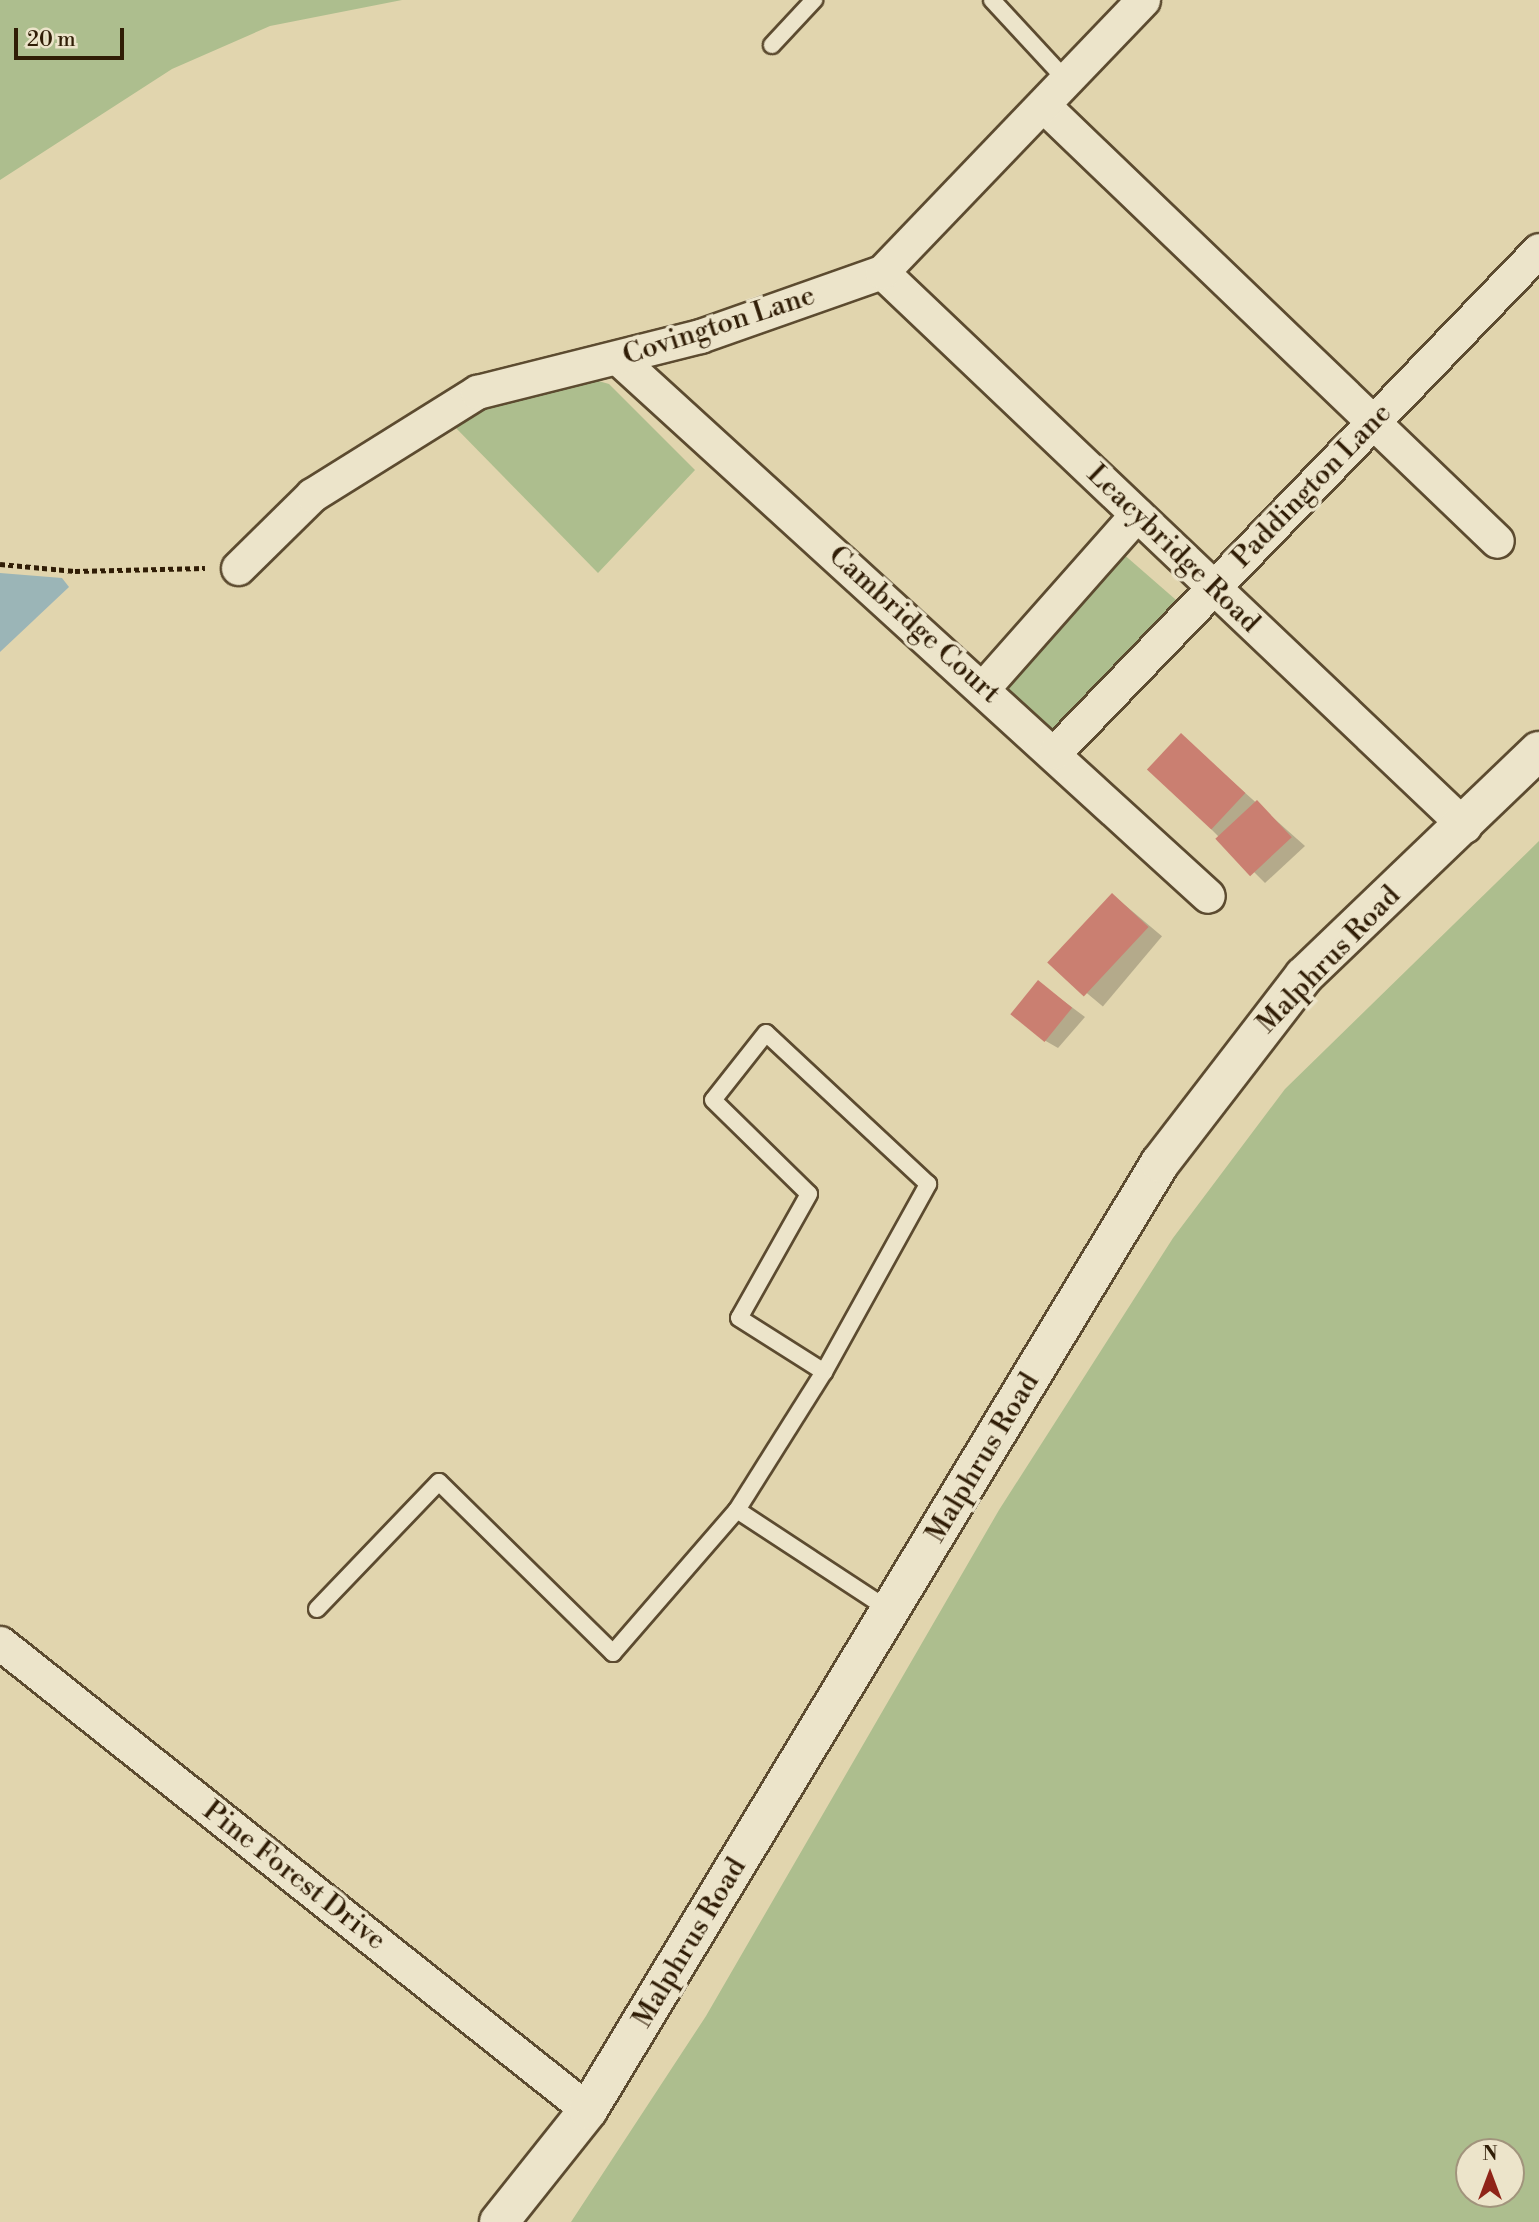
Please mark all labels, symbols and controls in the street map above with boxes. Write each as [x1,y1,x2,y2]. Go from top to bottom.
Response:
scale bar [18,14,128,58]
text: 20 m [27,27,76,53]
street label: Covington Lane [619,279,819,373]
street label: Paddington Lane [1225,397,1399,575]
street label: Leacybridge Road [1080,458,1266,640]
street label: Cambridge Court [821,539,1007,711]
street label: Malphrus Road [1250,879,1408,1041]
street label: Malphrus Road [919,1367,1047,1549]
street label: Pine Forest Drive [196,1794,392,1958]
street label: Malphrus Road [626,1852,754,2034]
north arrow [1455,2138,1525,2208]
text: N [1482,2142,1498,2166]

